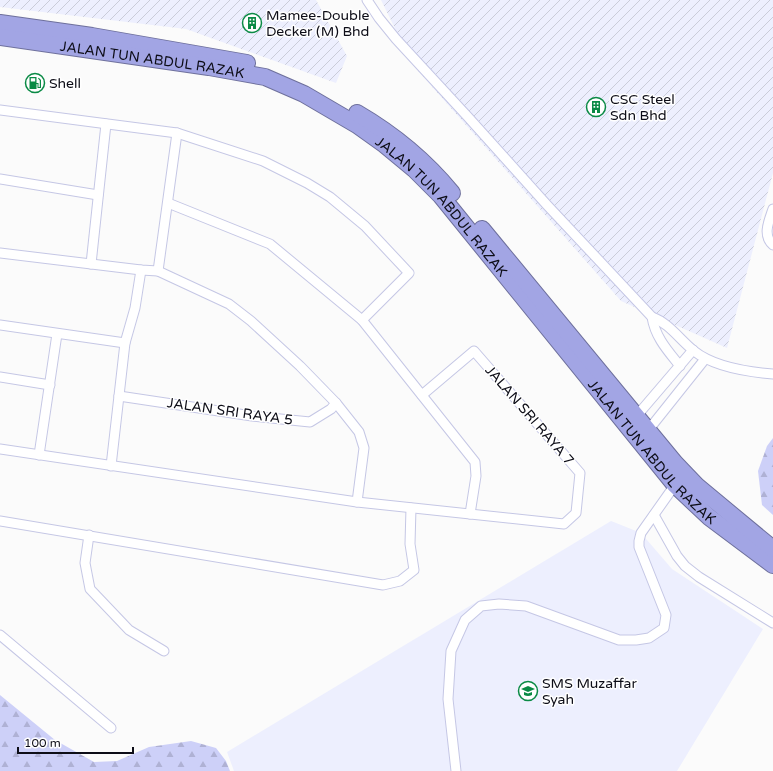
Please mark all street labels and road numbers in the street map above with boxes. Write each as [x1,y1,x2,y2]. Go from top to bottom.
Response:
street label: JALAN TUN ABDUL RAZAK [59,38,246,82]
street label: JALAN TUN ABDUL RAZAK [372,133,511,280]
street label: JALAN SRI RAYA 7 [482,362,578,469]
street label: JALAN TUN ABDUL RAZAK [584,376,719,528]
street label: JALAN SRI RAYA 5 [166,394,294,429]

